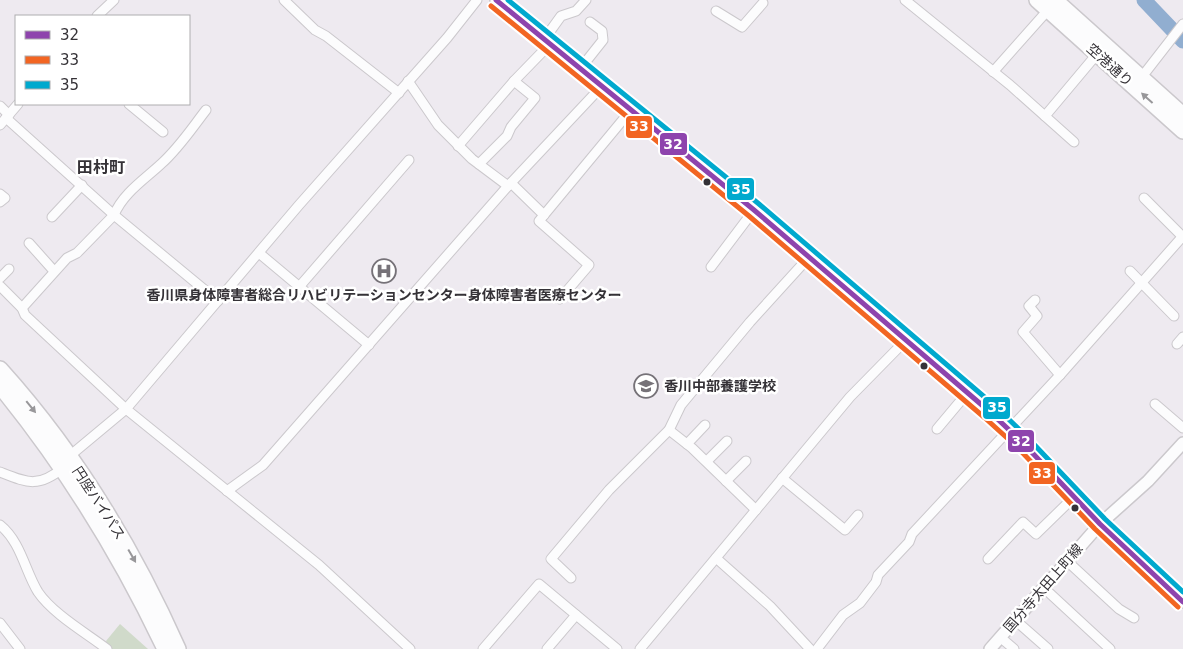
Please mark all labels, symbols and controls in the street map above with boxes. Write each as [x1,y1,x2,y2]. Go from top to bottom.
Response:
legend [15,15,190,105]
text: 32 [60,26,79,44]
street label: 空港通り [1084,40,1136,90]
text: 33 [60,51,79,69]
text: 35 [60,76,79,94]
one-way arrow [1140,93,1153,104]
line badge: 33 [625,115,653,139]
text: 33 [629,118,649,134]
line badge: 32 [659,132,688,156]
text: 32 [663,136,683,152]
district label: 田村町 [77,158,125,177]
unlabelled marker [702,177,712,187]
line badge: 35 [726,177,755,201]
text: 35 [731,181,751,197]
hospital icon: 香川県身体障害者総合リハビリテーションセンター身体障害者医療センター [371,258,397,284]
place label: 香川県身体障害者総合リハビリテーションセンター身体障害者医療センター [146,287,622,303]
unlabelled marker [919,361,929,371]
school or university icon: 香川中部養護学校 [633,373,659,399]
place label: 香川中部養護学校 [664,378,776,394]
line badge: 35 [982,396,1011,420]
text: 35 [987,399,1007,415]
one-way arrow [26,400,37,413]
line badge: 32 [1007,429,1035,453]
text: 32 [1011,433,1031,449]
line badge: 33 [1028,461,1056,485]
street label: 円座バイパス [69,464,129,542]
text: 33 [1032,465,1052,481]
unlabelled marker [1070,503,1080,513]
street label: 国分寺太田上町線 [1000,540,1086,636]
one-way arrow [128,548,136,563]

